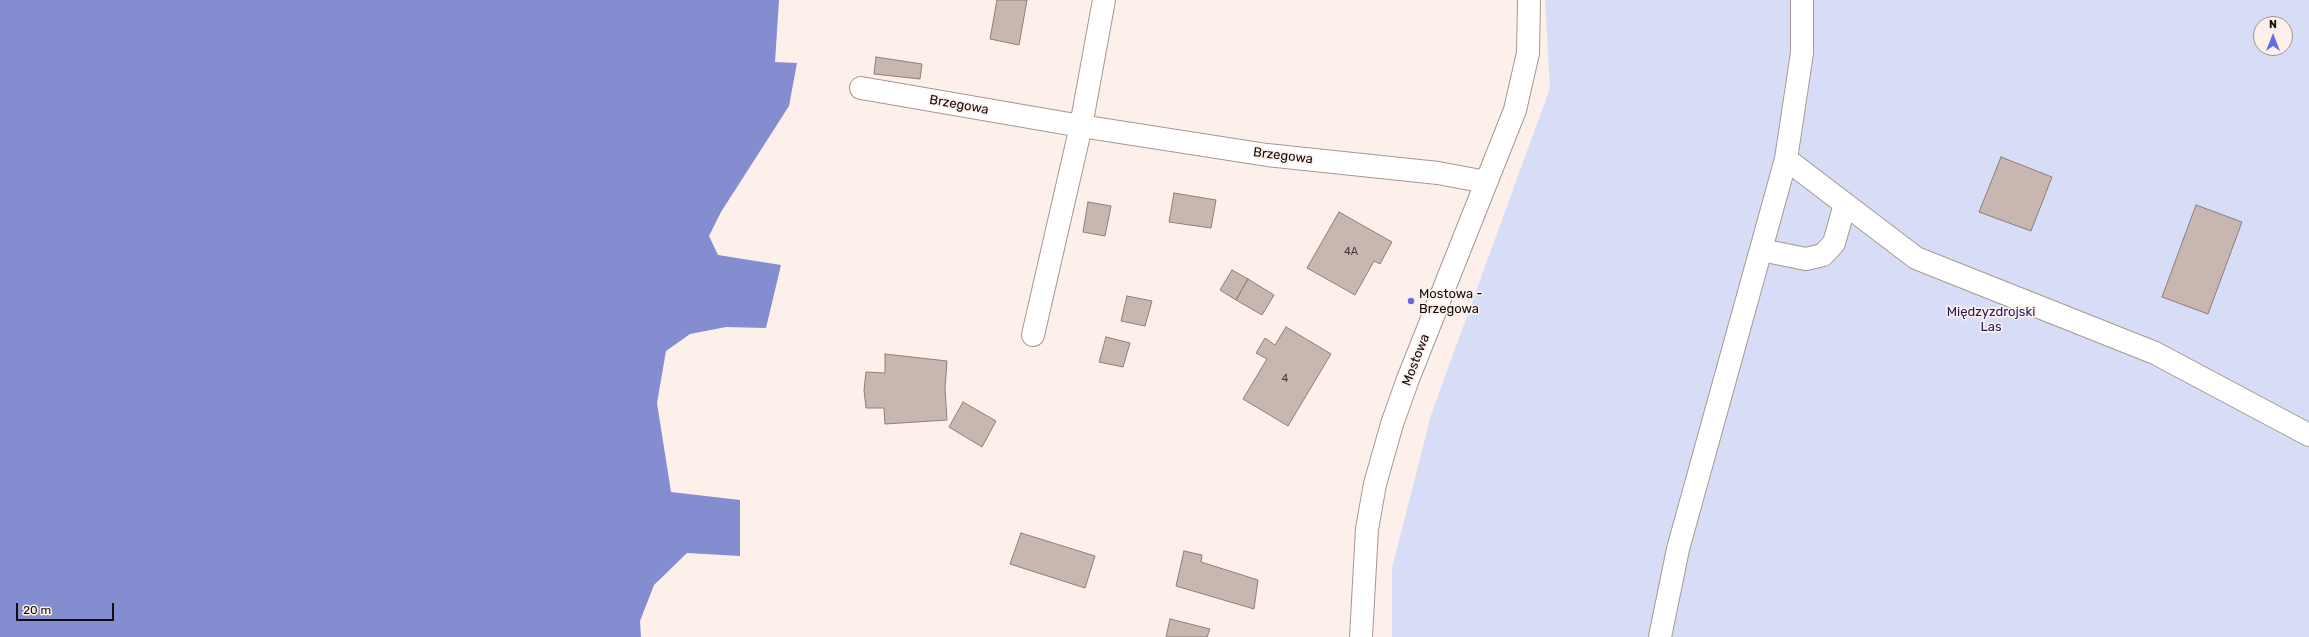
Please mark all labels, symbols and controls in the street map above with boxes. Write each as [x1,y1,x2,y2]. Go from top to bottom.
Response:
north arrow [2253,16,2293,56]
text: N [2269,18,2277,31]
street label: Brzegowa [928,92,990,118]
street label: Brzegowa [1252,145,1314,167]
house number: 4A [1344,245,1358,259]
place label: Mostowa - Brzegowa [1419,286,1483,317]
marker: Mostowa - Brzegowa [1406,296,1416,306]
park label: Międzyzdrojski Las [1947,304,2035,335]
street label: Mostowa [1399,332,1433,388]
house number: 4 [1282,372,1288,386]
scale bar [18,595,116,621]
text: 20 m [23,603,51,617]

